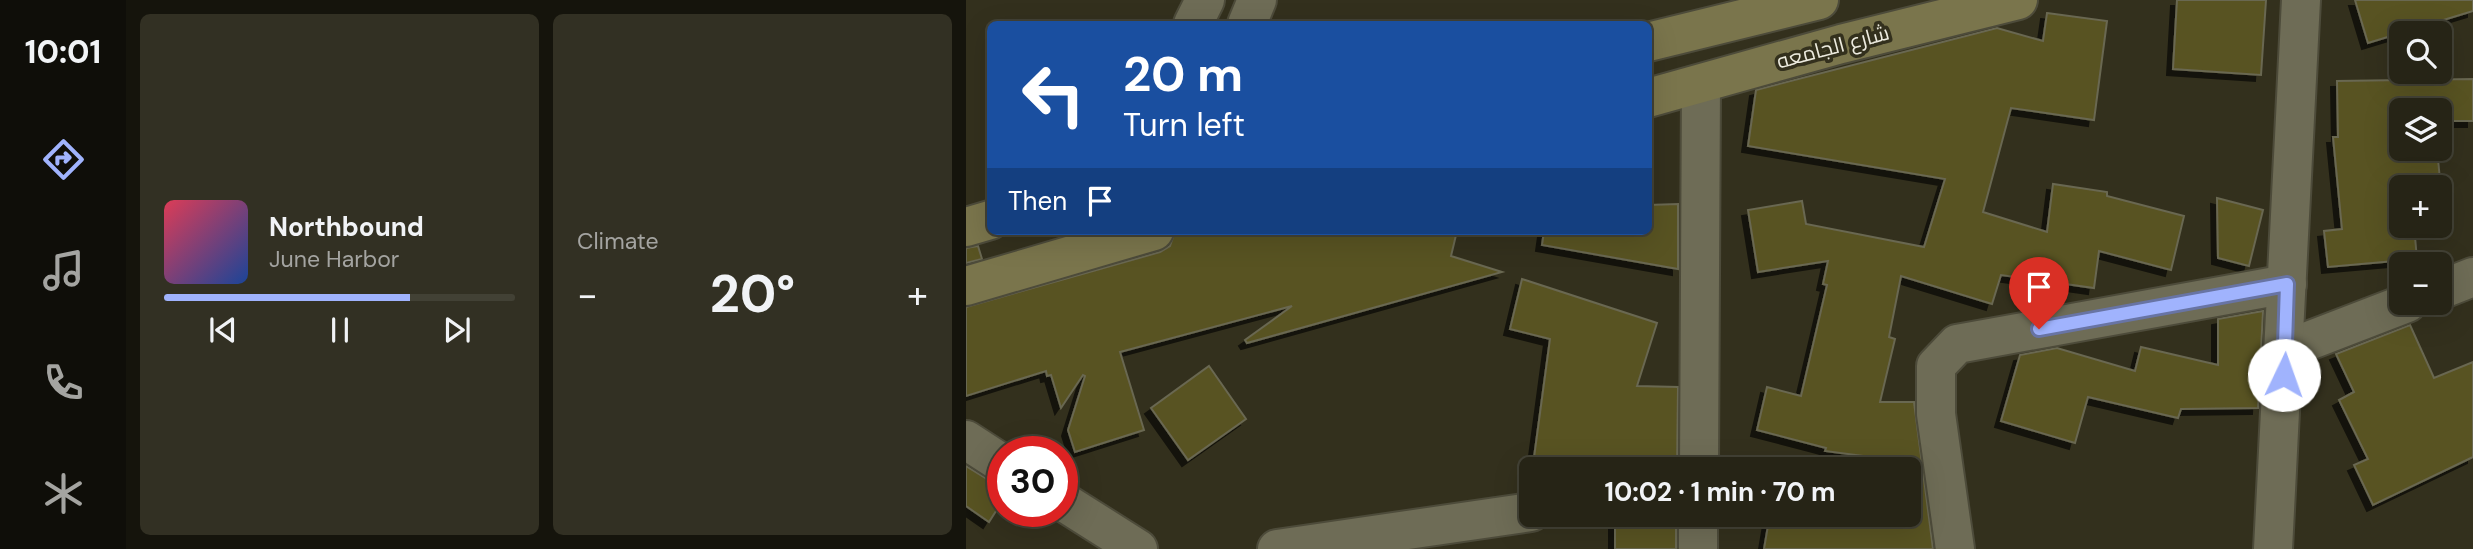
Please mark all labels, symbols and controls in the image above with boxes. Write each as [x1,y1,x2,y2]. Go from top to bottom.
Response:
street label: شارع الجامعه [1774,19,1892,75]
map controls [2389,21,2452,315]
button: search [2389,21,2452,84]
text: 10:01 [25,31,101,73]
text: 20 m [1123,42,1243,106]
icon: left [1008,49,1099,140]
button: layers [2389,98,2452,161]
text: Turn left [1123,104,1245,146]
icon: directions [39,135,88,184]
button: + [2389,175,2452,238]
icon: arrive [1081,182,1119,220]
text: Then [1008,184,1067,218]
text: Northbound [269,210,424,244]
text: Climate [577,226,659,256]
text: June Harbor [269,244,399,274]
icon: music [39,246,88,295]
button: − [2389,252,2452,315]
pin [2009,257,2069,329]
text: 20° [710,260,795,328]
icon: arrive [2020,268,2058,306]
text: − [577,270,598,320]
text: + [907,270,928,320]
icon: previous [204,311,242,349]
icon: pause [321,311,359,349]
icon: next [438,311,476,349]
position arrow [2247,338,2321,412]
icon: phone [39,358,88,407]
speed limit sign: 30 [987,436,1078,527]
icon: climate [39,469,88,518]
text: 10:02 · 1 min · 70 m [1604,475,1836,509]

